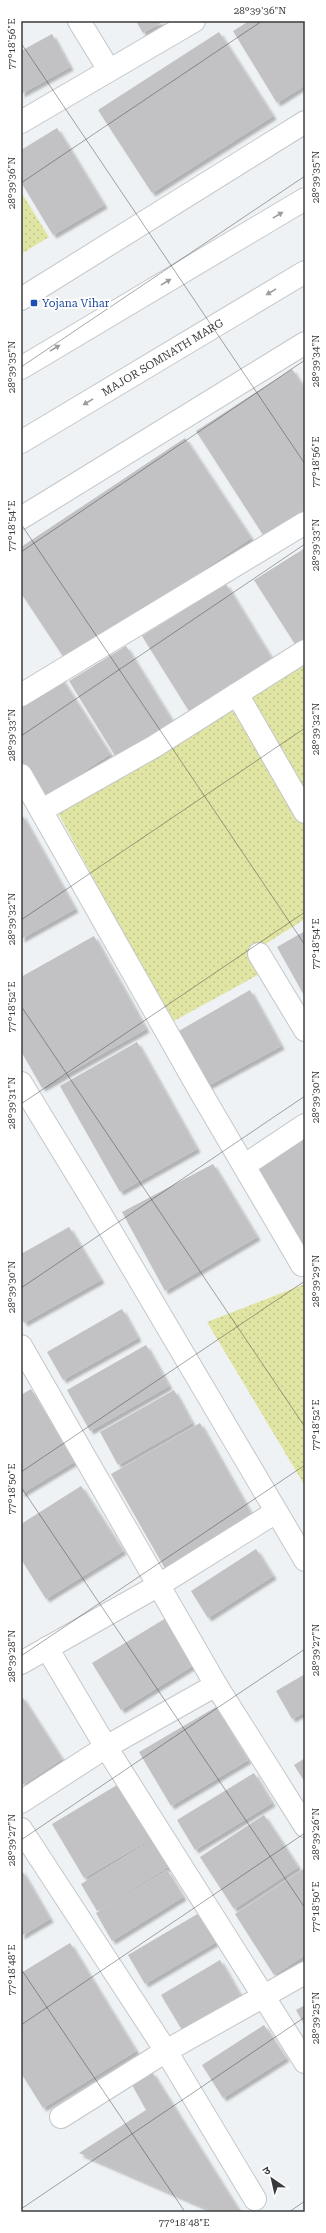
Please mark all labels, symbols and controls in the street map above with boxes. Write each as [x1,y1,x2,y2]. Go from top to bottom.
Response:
text: 28°39'36"N [234,5,286,16]
text: 77°18'56"E [6,18,17,70]
text: 28°39'35"N [310,151,321,203]
text: 28°39'36"N [6,157,17,209]
one-way arrow [272,212,284,219]
one-way arrow [160,278,172,285]
one-way arrow [266,289,277,296]
place label: Yojana Vihar [42,297,110,310]
marker: Yojana Vihar [29,298,39,308]
street label: MAJOR SOMNATH MARG [100,316,226,399]
text: 28°39'34"N [310,335,321,387]
text: 28°39'35"N [6,341,17,393]
one-way arrow [49,345,60,352]
one-way arrow [83,398,93,406]
text: 77°18'56"E [310,436,321,488]
text: 77°18'54"E [6,500,17,552]
text: 28°39'33"N [310,519,321,571]
text: 28°39'32"N [310,703,321,755]
text: 28°39'33"N [6,709,17,761]
text: 28°39'32"N [6,893,17,945]
text: 77°18'54"E [310,918,321,970]
text: 77°18'52"E [6,981,17,1033]
text: 28°39'30"N [310,1071,321,1123]
text: 28°39'31"N [6,1077,17,1129]
text: 28°39'29"N [310,1255,321,1307]
text: 28°39'30"N [6,1261,17,1313]
text: 77°18'52"E [310,1399,321,1451]
text: 77°18'50"E [6,1463,17,1515]
text: 28°39'27"N [310,1624,321,1676]
text: 28°39'28"N [6,1630,17,1682]
text: 28°39'26"N [310,1808,321,1860]
text: 28°39'27"N [6,1814,17,1866]
text: 77°18'50"E [310,1881,321,1933]
text: 77°18'48"E [6,1944,17,1996]
text: 28°39'25"N [310,1992,321,2044]
north arrow [252,2159,292,2199]
text: उ [260,2164,273,2178]
text: 77°18'48"E [158,2217,210,2228]

